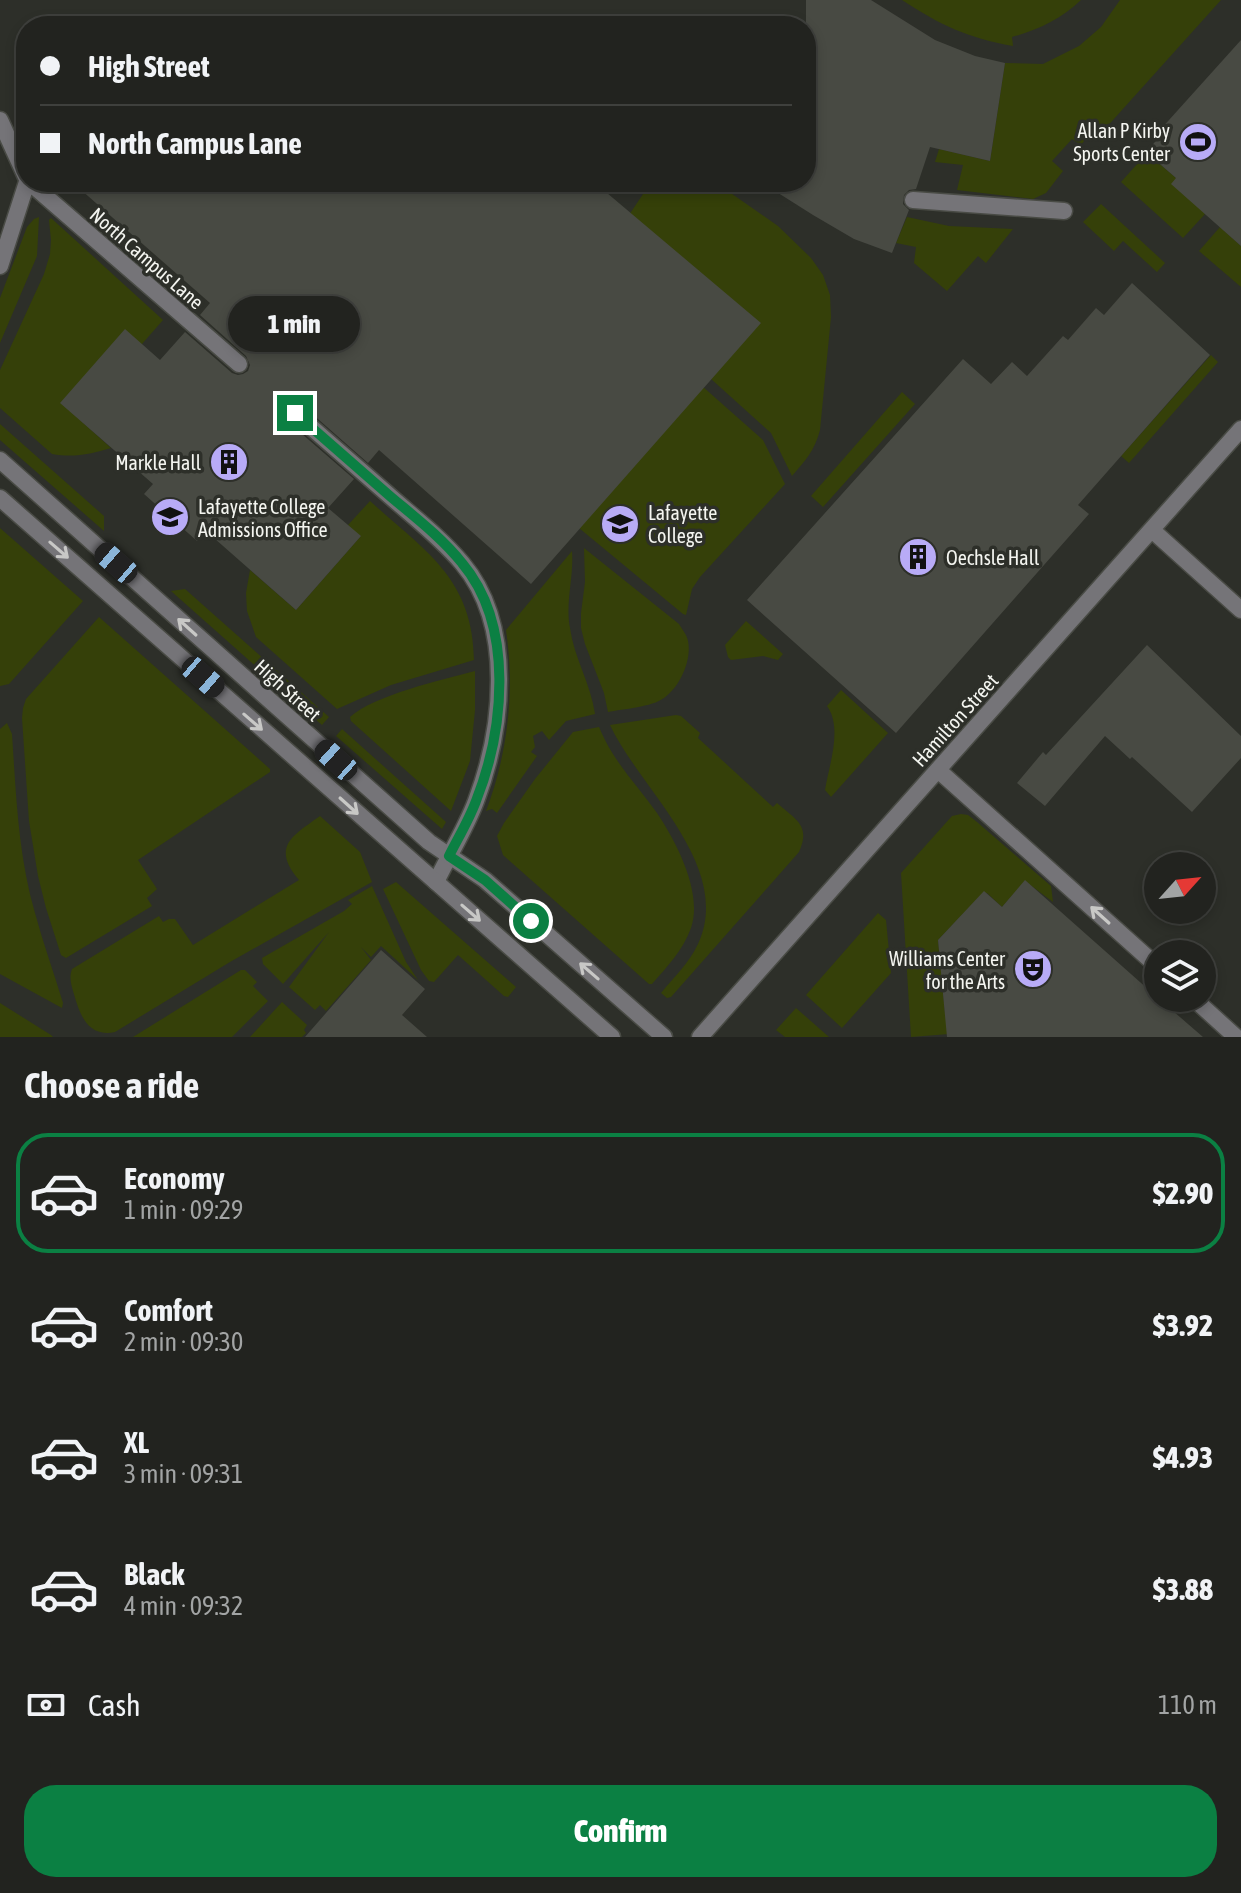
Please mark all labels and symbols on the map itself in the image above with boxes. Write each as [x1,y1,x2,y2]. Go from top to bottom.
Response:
place label: Allan P Kirby Sports Center [1073,119,1171,165]
sports icon: Allan P Kirby Sports Center [1177,121,1219,163]
street label: North Campus Lane [86,203,208,313]
callout: 1 min [229,297,361,353]
route end [277,395,313,431]
building icon: Markle Hall [208,441,250,483]
place label: Markle Hall [115,451,202,474]
place label: Lafayette College Admissions Office [198,495,328,541]
school or university icon: Lafayette College Admissions Office [149,496,191,538]
place label: Lafayette College [648,501,717,547]
school or university icon: Lafayette College [599,503,641,545]
building icon: Oechsle Hall [897,536,939,578]
car [90,538,142,588]
one-way arrow [48,540,68,558]
place label: Oechsle Hall [946,546,1040,569]
one-way arrow [178,618,198,636]
car [177,652,229,702]
street label: High Street [250,654,326,726]
street label: Hamilton Street [907,669,1003,771]
one-way arrow [243,713,263,731]
car [310,735,362,785]
one-way arrow [339,796,359,814]
north arrow [1144,852,1216,924]
route start [513,903,549,939]
one-way arrow [460,904,480,922]
one-way arrow [1090,906,1110,924]
place label: Williams Center for the Arts [889,947,1006,993]
theatre icon: Williams Center for the Arts [1012,948,1054,990]
one-way arrow [579,962,599,980]

